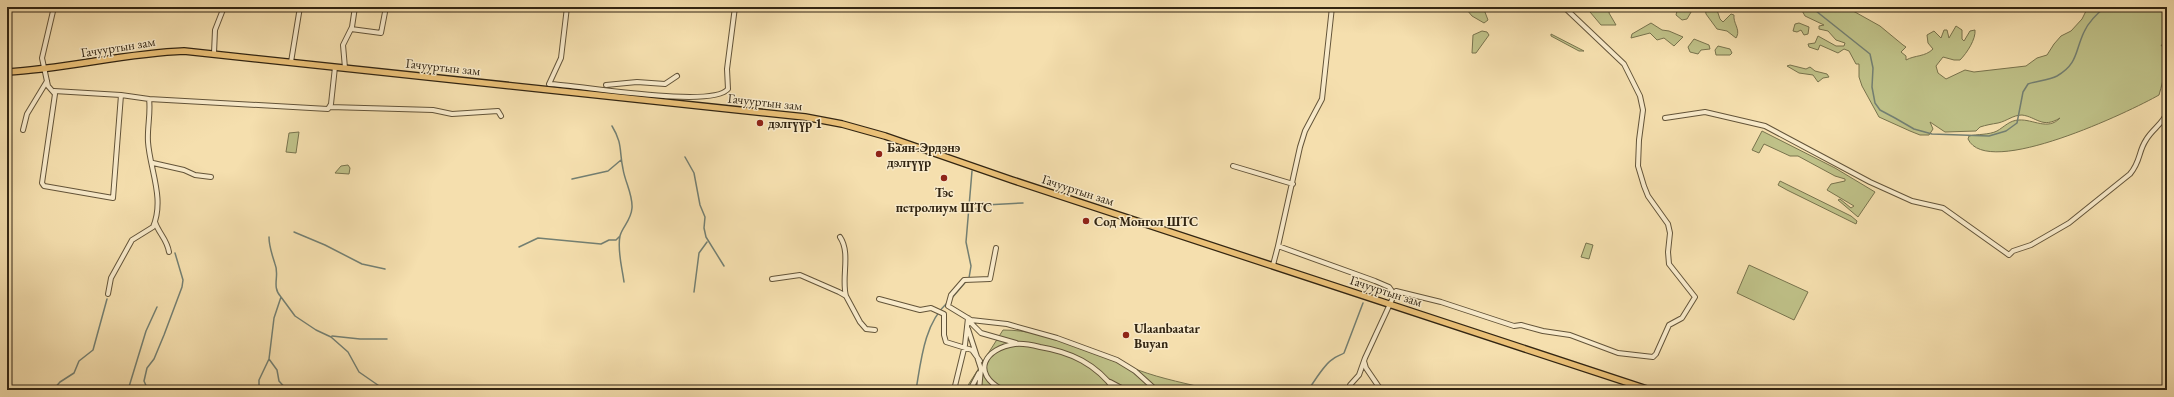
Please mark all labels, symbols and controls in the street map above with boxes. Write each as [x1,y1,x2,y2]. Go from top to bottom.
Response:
street label: Гачууртын зам [80,33,156,61]
street label: Гачууртын зам [405,55,481,79]
street label: Гачууртын зам [727,90,803,114]
place label: дэлгүүр 1 [768,115,822,132]
marker: дэлгүүр 1 [755,118,765,128]
place label: Баян-Эрдэнэ дэлгүүр [887,139,961,171]
marker: Баян-Эрдэнэ дэлгүүр [874,149,884,159]
street label: Гачууртын зам [1040,170,1116,210]
marker: Тэс петролиум ШТС [939,173,949,183]
place label: Тэс петролиум ШТС [896,184,992,216]
place label: Сод Монгол ШТС [1094,213,1198,230]
marker: Сод Монгол ШТС [1081,216,1091,226]
street label: Гачууртын зам [1348,271,1424,311]
place label: Ulaanbaatar Buyan [1134,320,1201,352]
marker: Ulaanbaatar Buyan [1121,330,1131,340]

